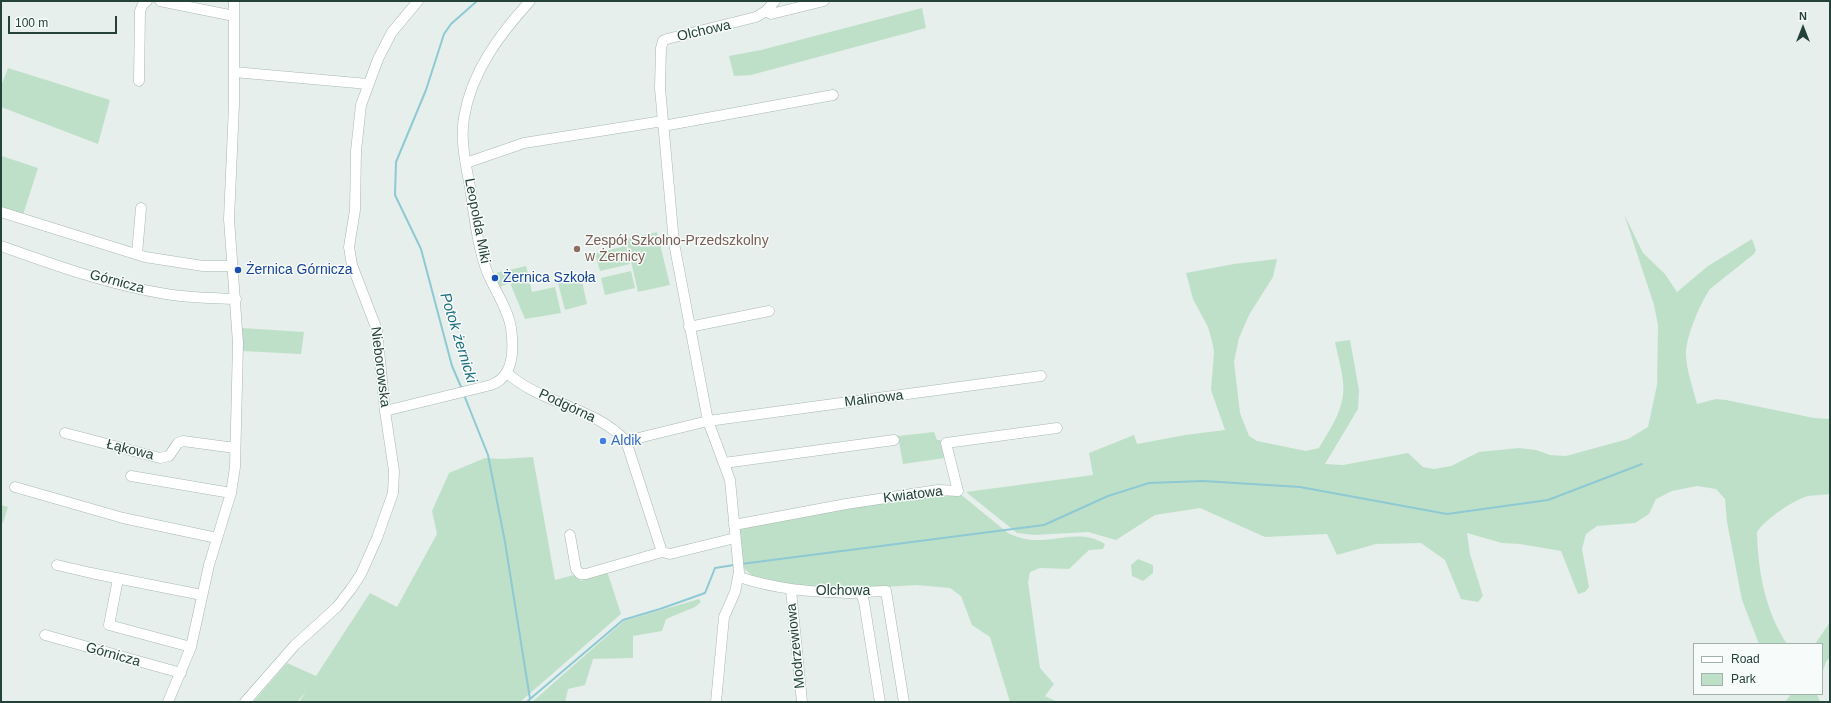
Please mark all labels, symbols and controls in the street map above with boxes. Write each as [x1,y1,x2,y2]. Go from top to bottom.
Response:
scale bar [10,8,119,34]
north arrow [1783,8,1823,48]
text: N [1799,10,1807,22]
text: 100 m [15,16,48,30]
street label: Olchowa [676,17,732,45]
street label: Leopolda Miki [461,177,493,265]
place label: Zespół Szkolno-Przedszkolny w Żernicy [585,233,769,266]
marker: Zespół Szkolno-Przedszkolny w Żernicy [572,244,582,254]
place label: Żernica Górnicza [246,262,353,278]
marker: Żernica Górnicza [233,265,243,275]
street label: Górnicza [88,267,146,297]
place label: Żernica Szkoła [503,270,596,286]
marker: Żernica Szkoła [490,273,500,283]
water label: Potok żernicki [436,291,480,385]
street label: Nieborowska [367,326,393,408]
street label: Podgórna [536,386,598,426]
street label: Malinowa [844,387,904,411]
place label: Aldik [611,433,641,449]
street label: Łąkowa [105,436,155,464]
marker: Aldik [598,436,608,446]
street label: Kwiatowa [882,483,944,507]
street label: Olchowa [816,583,870,599]
street label: Modrzewiowa [783,603,809,689]
street label: Górnicza [84,639,142,671]
legend [1693,643,1823,695]
text: Road [1731,652,1760,666]
text: Park [1731,672,1756,686]

